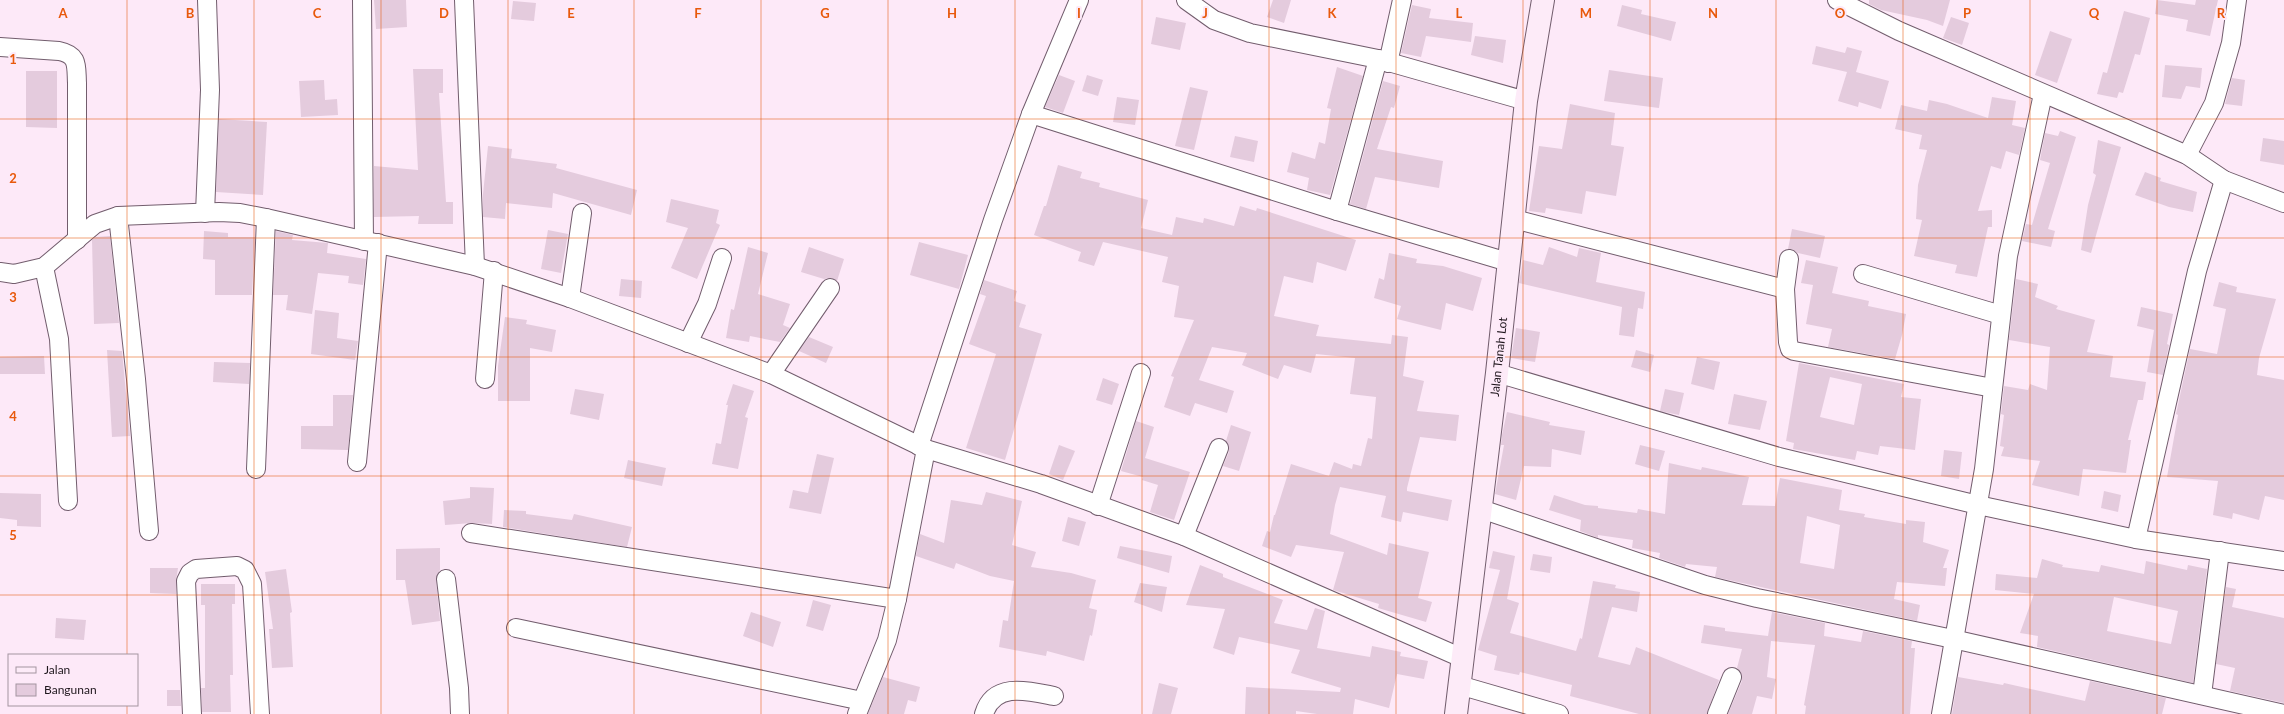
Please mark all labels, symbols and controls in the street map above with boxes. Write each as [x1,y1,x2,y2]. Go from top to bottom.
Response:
text: A [57,5,68,21]
text: B [186,5,195,21]
text: C [313,5,322,21]
text: D [439,5,449,21]
text: E [567,5,575,21]
text: F [694,5,702,21]
text: G [820,5,830,21]
text: H [947,5,957,21]
text: I [1077,5,1081,21]
text: J [1202,5,1208,21]
text: K [1328,5,1338,21]
text: L [1456,5,1463,21]
text: M [1580,5,1592,21]
text: N [1708,5,1718,21]
text: O [1835,5,1846,21]
text: P [1963,5,1971,21]
text: Q [2089,5,2100,21]
text: R [2217,5,2226,21]
text: 1 [9,51,17,67]
text: 2 [9,170,17,186]
text: 3 [9,289,17,305]
street label: Jalan Tanah Lot [1487,316,1510,397]
text: 4 [9,408,17,424]
text: 5 [9,527,17,543]
legend [8,654,138,706]
text: Jalan [44,662,70,677]
text: Bangunan [44,682,97,697]

